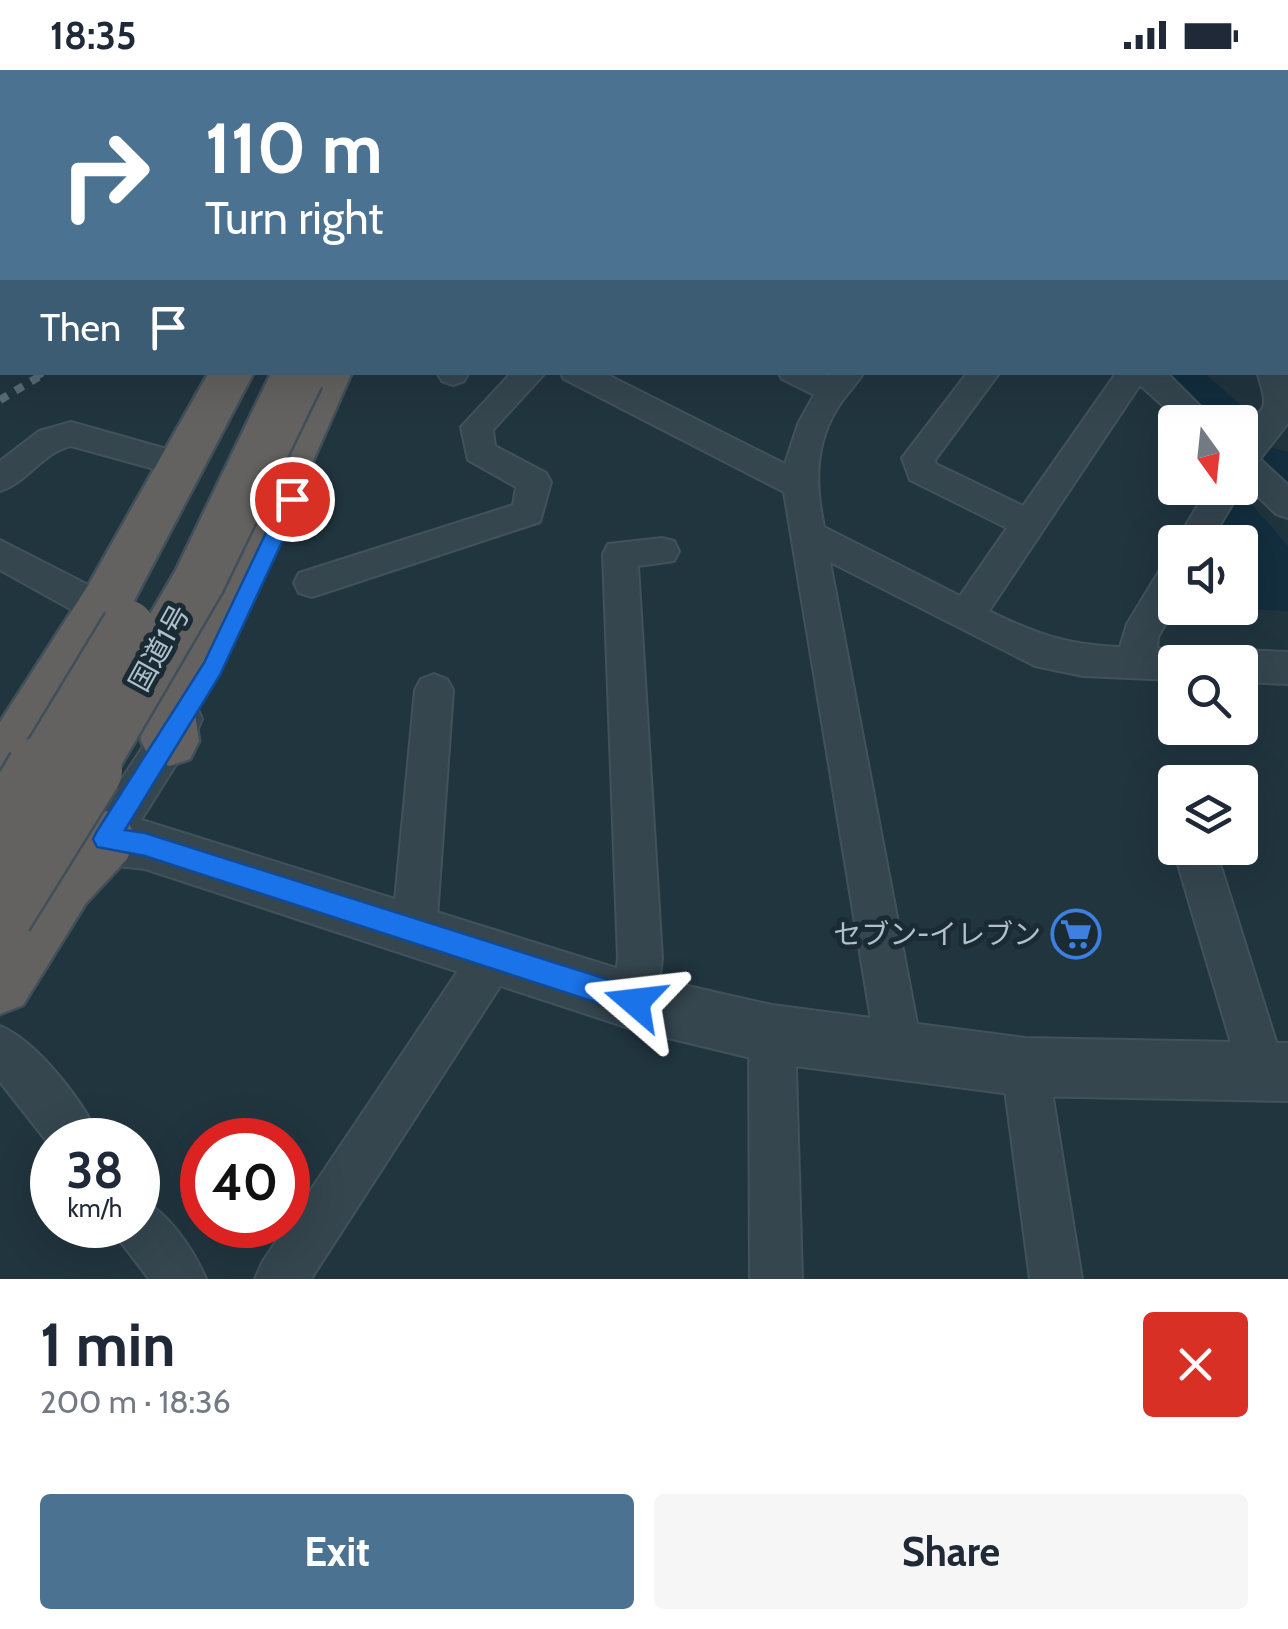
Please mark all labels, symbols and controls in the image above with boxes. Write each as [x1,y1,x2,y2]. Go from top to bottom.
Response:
text: 18:35 [50,12,136,59]
text: 110 m [205,105,383,191]
icon: right [40,110,170,240]
text: Turn right [205,191,384,245]
icon: arrive [141,300,196,355]
text: Then [40,304,121,351]
north arrow [1158,405,1258,505]
map controls [1158,405,1258,865]
pin [250,457,335,542]
icon: arrive [265,472,320,527]
button: sound [1158,525,1258,625]
street label: 国道1号 [122,599,196,697]
button: search [1158,645,1258,745]
button: layers [1158,765,1258,865]
supermarket icon: セブン-イレブン [1050,908,1102,960]
place label: セブン-イレブン [833,917,1041,951]
position arrow [583,950,687,1054]
speed limit sign: 40 [180,1118,310,1248]
text: 38 [66,1140,124,1201]
text: km/h [68,1193,122,1223]
text: 1 min [40,1308,175,1381]
button: close [1143,1312,1248,1417]
text: 200 m · 18:36 [40,1382,231,1421]
button: Exit [40,1494,634,1609]
button: Share [654,1494,1248,1609]

